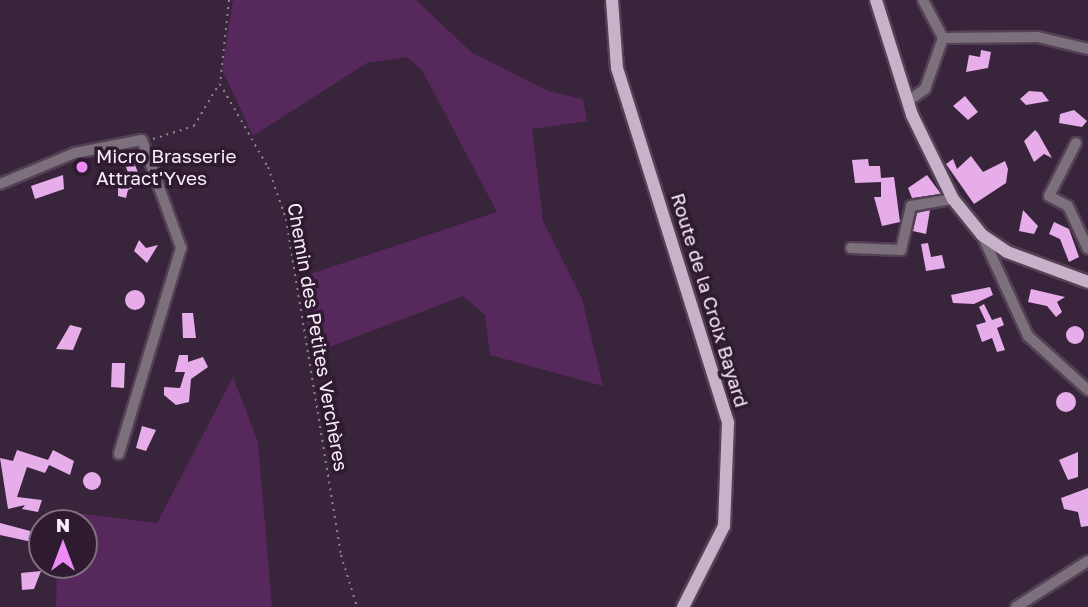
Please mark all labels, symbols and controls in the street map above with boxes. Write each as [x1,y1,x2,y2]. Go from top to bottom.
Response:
place label: Micro Brasserie Attract'Yves [96,145,237,189]
marker: Micro Brasserie Attract'Yves [74,159,90,175]
street label: Route de la Croix Bayard [667,190,753,410]
street label: Chemin des Petites Verchères [283,201,353,473]
north arrow [28,509,98,579]
text: N [56,513,70,536]

